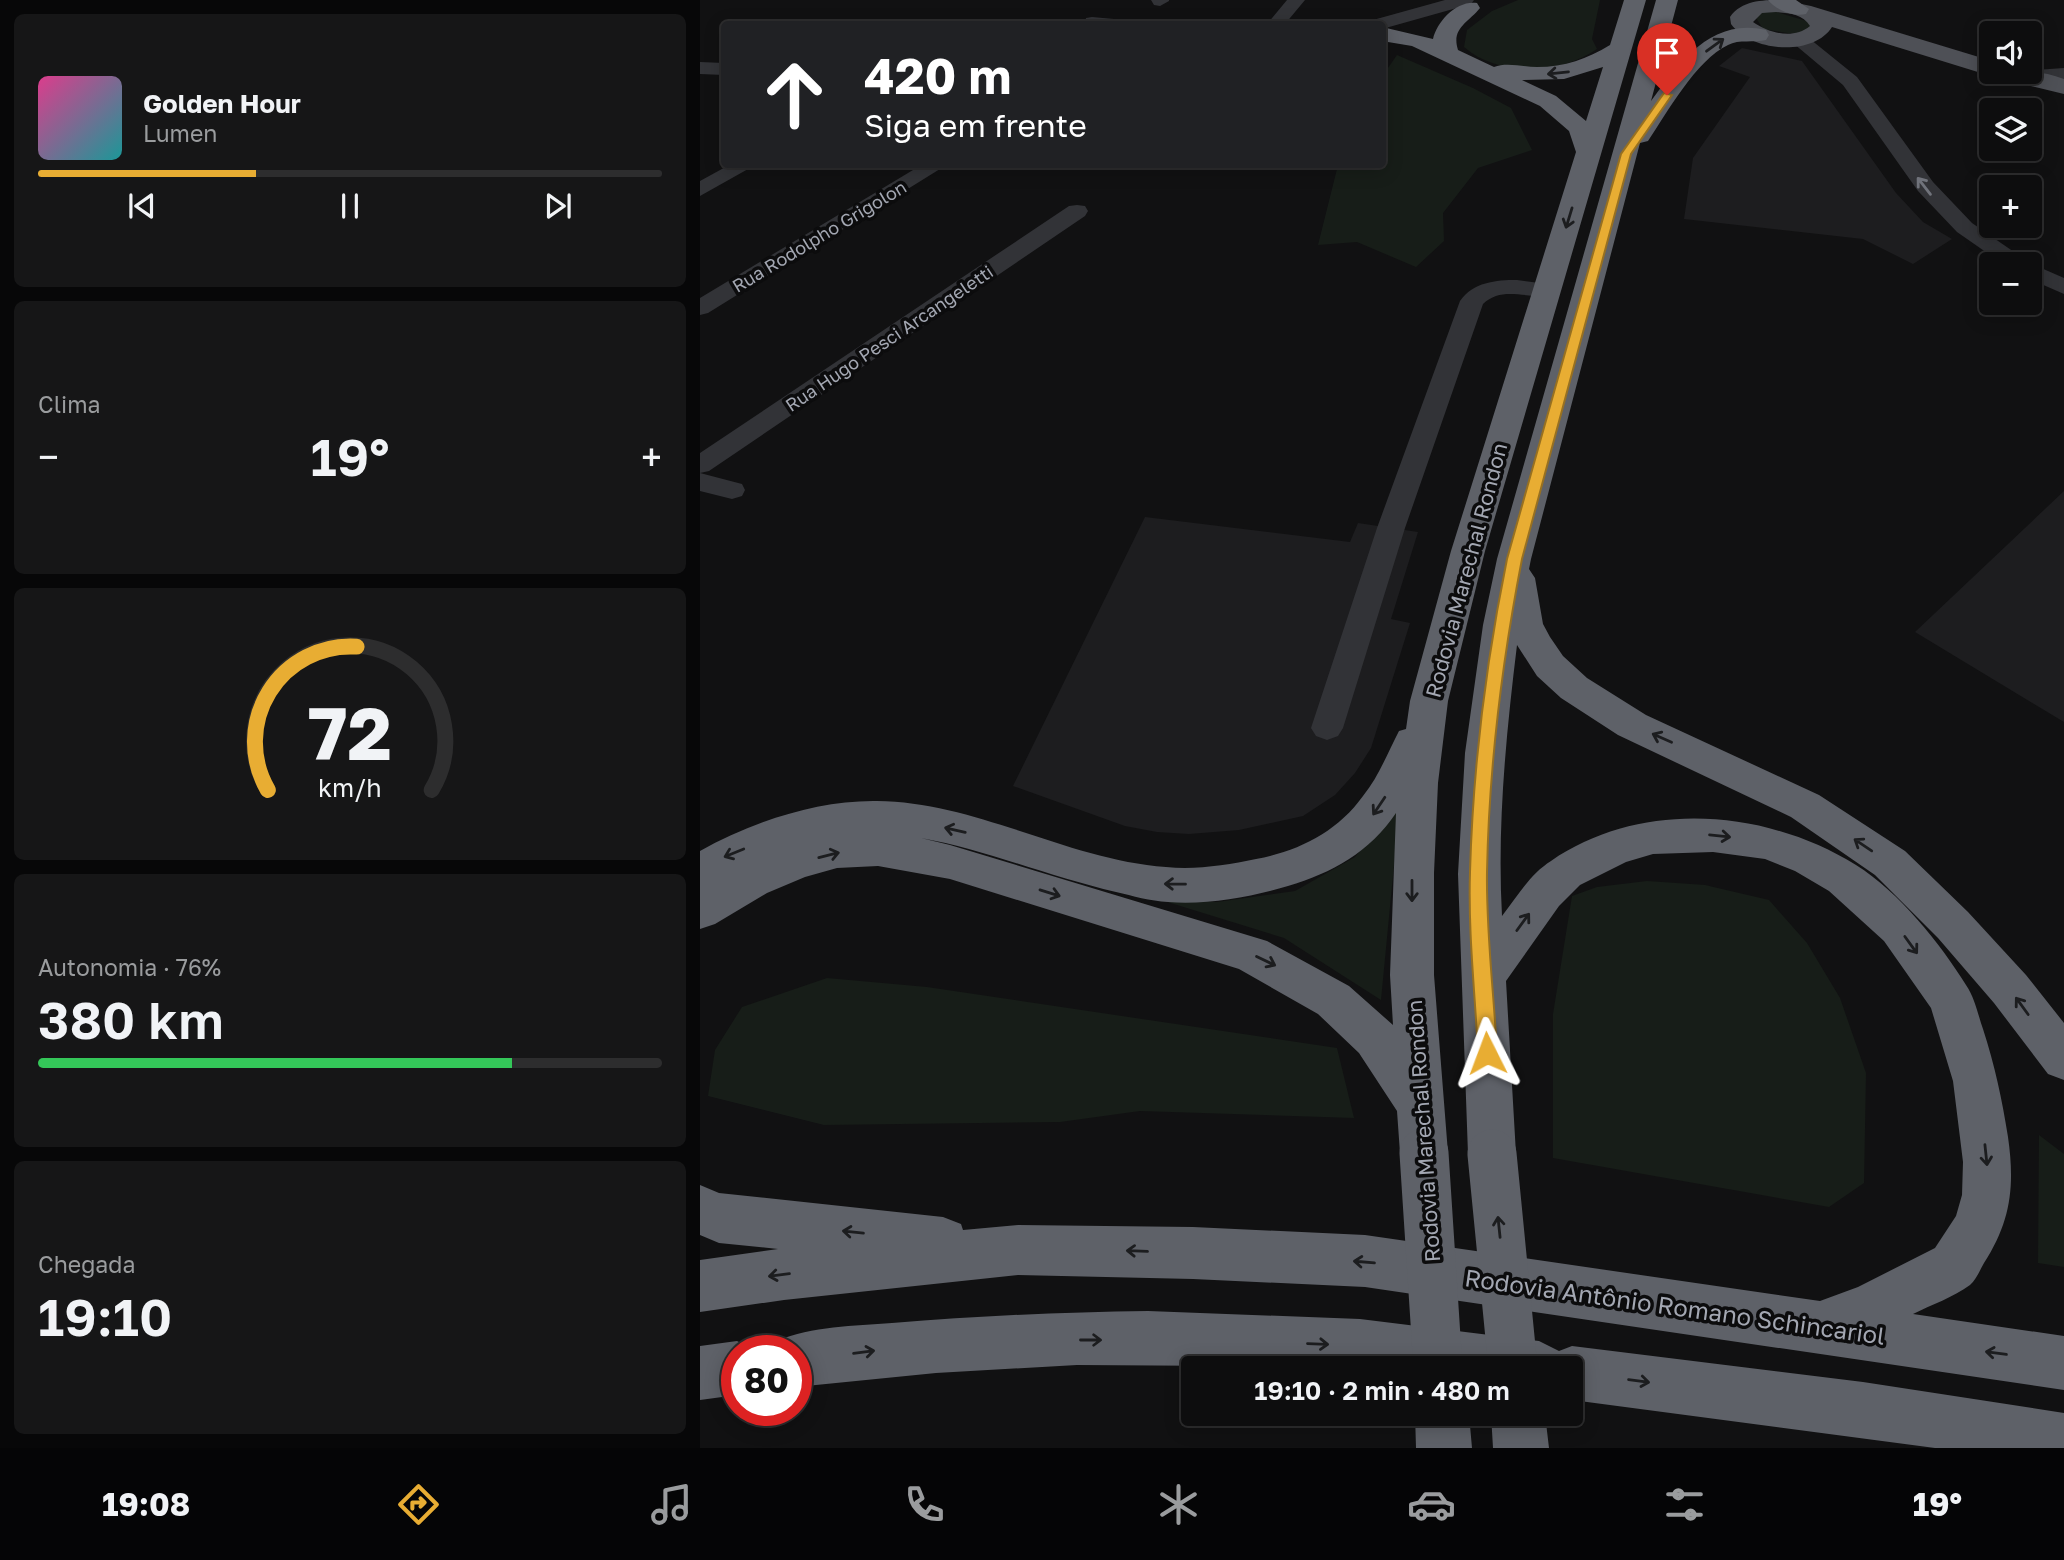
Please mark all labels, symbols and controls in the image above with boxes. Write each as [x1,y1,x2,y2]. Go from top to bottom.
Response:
map controls [1979,21,2042,315]
button: sound [1979,21,2042,84]
pin [1637,23,1697,95]
icon: arrive [1648,34,1686,72]
one-way arrow [1705,38,1724,53]
text: 420 m [864,46,1012,105]
icon: ahead [749,49,840,140]
one-way arrow [1547,66,1570,79]
text: Golden Hour [143,88,301,119]
button: layers [1979,98,2042,161]
text: Siga em frente [864,106,1087,144]
text: Lumen [143,119,217,147]
street label: Rua Rodolpho Grigolon [728,175,910,297]
button: + [1979,175,2042,238]
one-way arrow [1916,177,1931,195]
icon: previous [123,187,161,225]
icon: pause [331,187,369,225]
icon: next [539,187,577,225]
one-way arrow [1561,207,1574,229]
button: − [1979,252,2042,315]
street label: Rua Hugo Pesci Arcangeletti [781,260,997,416]
text: Clima [38,390,101,418]
text: 19° [311,425,389,487]
text: − [38,434,59,479]
text: + [641,434,662,479]
street label: Rodovia Marechal Rondon [1419,440,1513,700]
text: 72 [308,689,392,776]
one-way arrow [1652,731,1674,744]
text: km/h [318,772,382,803]
one-way arrow [1372,796,1386,816]
one-way arrow [944,823,967,836]
one-way arrow [1708,830,1731,843]
one-way arrow [1854,837,1873,852]
one-way arrow [723,848,745,861]
one-way arrow [817,848,840,861]
one-way arrow [1164,877,1187,891]
one-way arrow [1405,879,1419,902]
one-way arrow [1038,887,1060,900]
one-way arrow [1516,913,1530,932]
one-way arrow [1904,935,1919,954]
text: Autonomia · 76% [38,953,221,981]
one-way arrow [1255,955,1276,969]
text: 380 km [38,988,224,1050]
one-way arrow [2015,997,2029,1016]
street label: Rodovia Marechal Rondon [1401,999,1445,1263]
position arrow [1450,1016,1524,1090]
one-way arrow [1979,1143,1992,1166]
one-way arrow [1493,1217,1506,1239]
one-way arrow [842,1226,864,1239]
one-way arrow [1126,1245,1149,1258]
text: Chegada [38,1250,135,1278]
one-way arrow [1354,1255,1376,1268]
street label: Rodovia Antônio Romano Schincariol [1463,1262,1887,1350]
one-way arrow [768,1268,791,1281]
text: 19:10 [38,1285,172,1347]
one-way arrow [1079,1333,1102,1347]
speed limit sign: 80 [721,1335,812,1426]
one-way arrow [1307,1338,1330,1351]
one-way arrow [852,1345,875,1358]
one-way arrow [1986,1346,2008,1359]
text: 19:10 · 2 min · 480 m [1254,1375,1510,1406]
one-way arrow [1627,1375,1650,1388]
icon: directions [394,1480,443,1529]
icon: music [647,1480,696,1529]
icon: phone [900,1480,949,1529]
icon: climate [1154,1480,1203,1529]
icon: car [1407,1480,1456,1529]
icon: filters [1660,1480,1709,1529]
text: 19:08 [102,1485,190,1523]
text: 19° [1913,1485,1962,1523]

